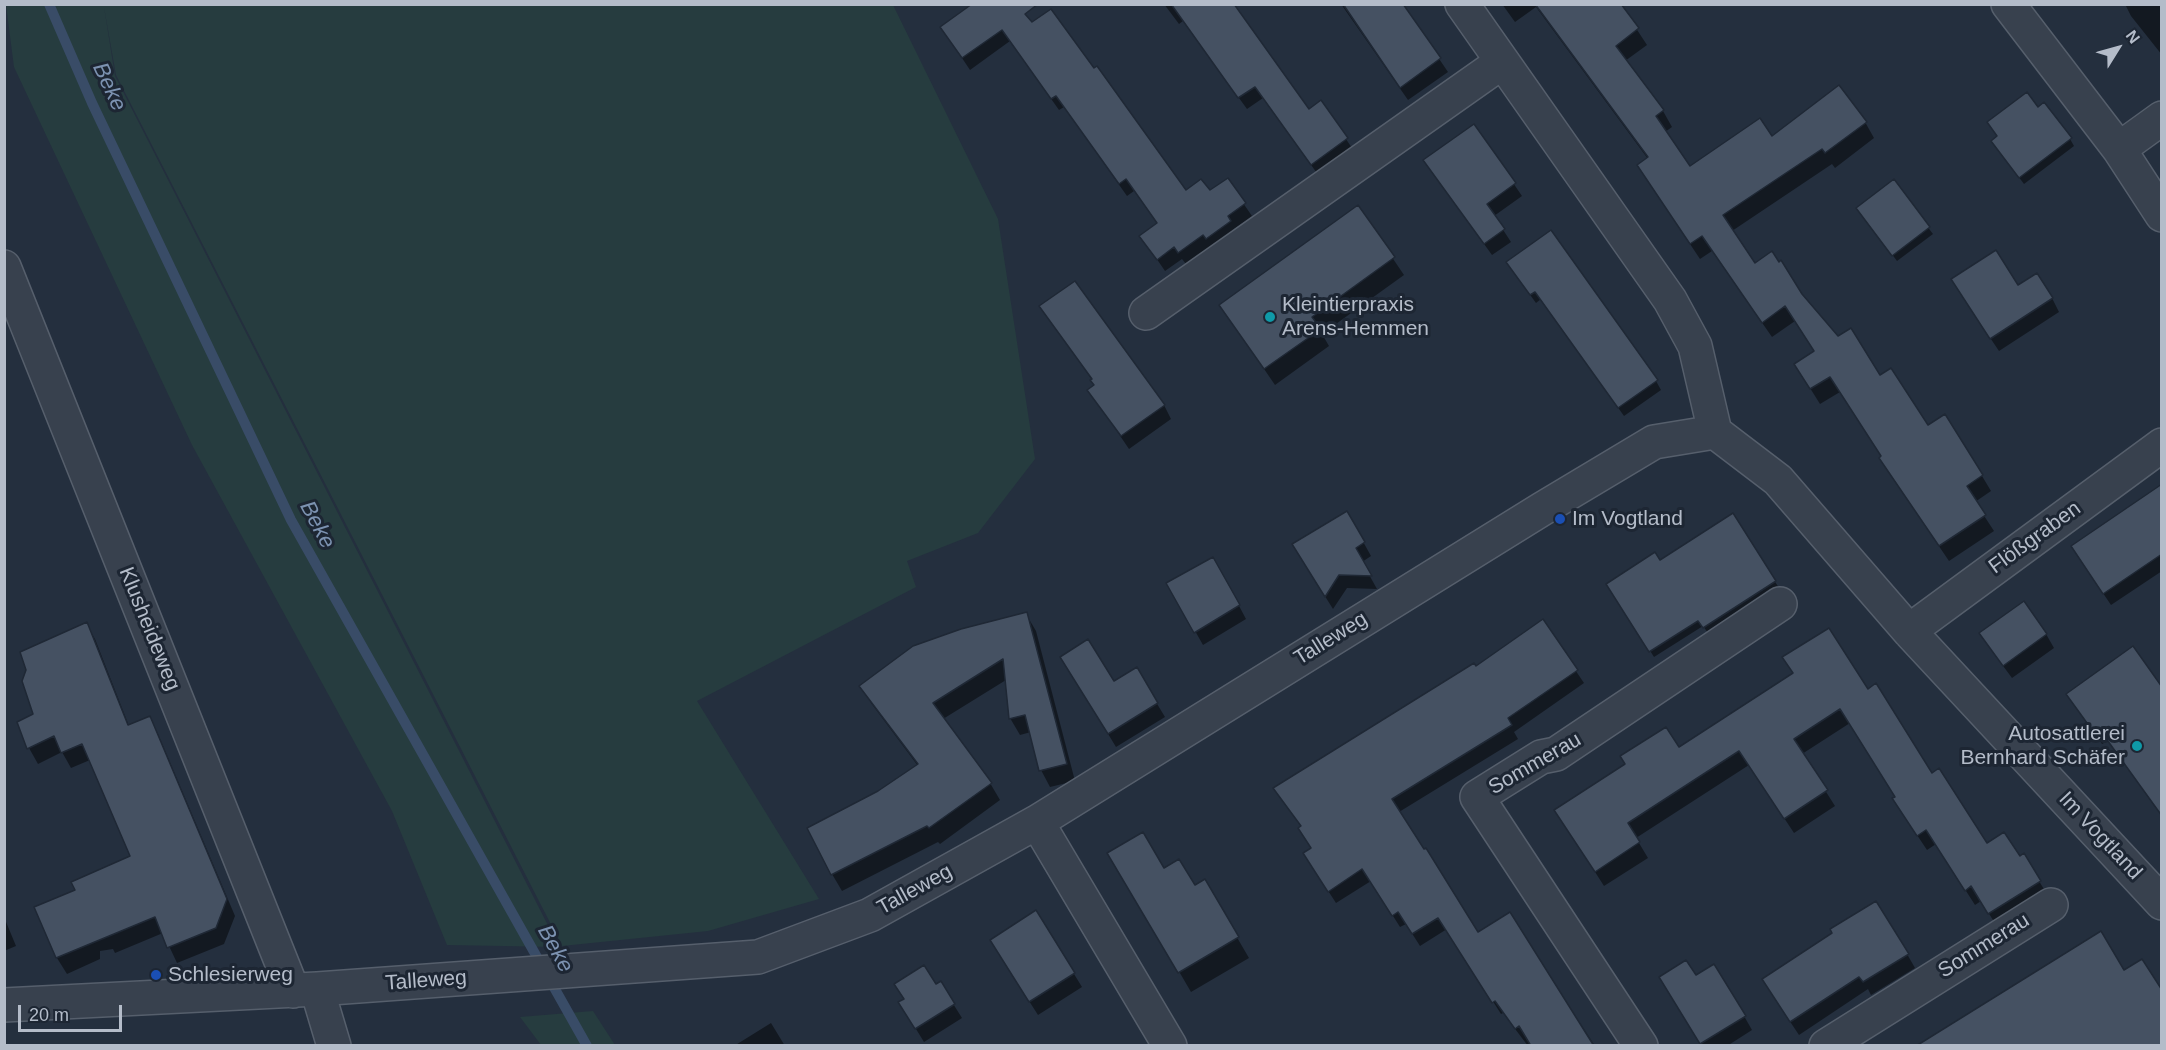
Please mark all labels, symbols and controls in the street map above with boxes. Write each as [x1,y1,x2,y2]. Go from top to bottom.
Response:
north arrow [2088,18,2148,78]
text: N [2123,27,2143,47]
water label: Beke [86,59,132,115]
place label: Kleintierpraxis Arens-Hemmen [1282,292,1429,342]
marker: Kleintierpraxis Arens-Hemmen [1263,310,1277,324]
street label: Flößgraben [1984,496,2086,580]
water label: Beke [294,497,340,553]
place label: Im Vogtland [1572,506,1683,532]
marker: Im Vogtland [1553,512,1567,526]
street label: Klusheideweg [113,564,185,694]
street label: Talleweg [1290,607,1372,671]
place label: Autosattlerei Bernhard Schäfer [1960,721,2125,771]
street label: Sommerau [1484,727,1586,801]
marker: Autosattlerei Bernhard Schäfer [2130,739,2144,753]
street label: Im Vogtland [2053,787,2147,885]
street label: Talleweg [873,859,957,921]
street label: Sommerau [1934,908,2034,984]
water label: Beke [531,921,579,977]
place label: Schlesierweg [168,962,293,988]
street label: Talleweg [384,966,468,996]
marker: Schlesierweg [149,968,163,982]
scale bar [21,993,124,1031]
text: 20 m [29,1005,69,1025]

